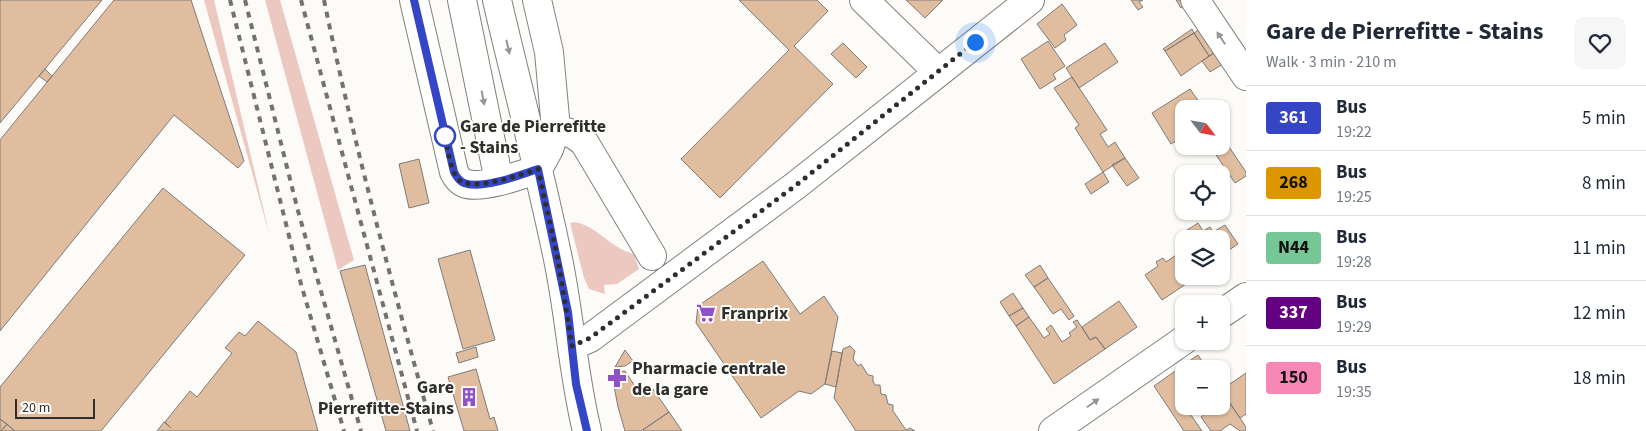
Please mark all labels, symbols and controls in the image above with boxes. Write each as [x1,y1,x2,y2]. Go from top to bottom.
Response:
text: Gare de Pierrefitte - Stains [1266,14,1543,49]
button: heart [1574,17,1626,69]
your location [963,30,988,55]
one-way arrow [1216,31,1225,45]
one-way arrow [504,40,512,55]
text: Walk · 3 min · 210 m [1266,51,1397,73]
one-way arrow [480,90,488,106]
text: Bus [1336,94,1367,121]
north arrow [1175,100,1230,155]
map controls [1175,100,1230,415]
text: 361 [1279,105,1308,130]
text: 5 min [1582,105,1626,132]
place label: Gare de Pierrefitte - Stains [460,114,606,160]
text: 19:22 [1336,121,1372,143]
marker: Gare de Pierrefitte - Stains [434,125,456,147]
text: Bus [1336,159,1367,186]
button: locate [1175,165,1230,220]
text: 268 [1279,170,1308,195]
text: 8 min [1582,170,1626,197]
text: 19:25 [1336,186,1372,208]
text: Bus [1336,224,1367,251]
button: layers [1175,230,1230,285]
text: N44 [1278,235,1309,260]
text: 11 min [1572,235,1626,262]
text: 19:28 [1336,251,1372,273]
text: Bus [1336,289,1367,316]
button: + [1175,295,1230,350]
text: 337 [1279,300,1308,325]
text: 12 min [1572,300,1626,327]
place label: Franprix [721,301,788,326]
supermarket icon: Franprix [695,302,717,324]
text: 19:29 [1336,316,1372,338]
text: Bus [1336,354,1367,381]
place label: Pharmacie centrale de la gare [632,356,786,402]
button: − [1175,360,1230,415]
text: 150 [1279,365,1308,390]
text: 18 min [1572,365,1626,392]
pharmacy icon: Pharmacie centrale de la gare [606,367,628,389]
place label: Gare Pierrefitte-Stains [318,375,454,421]
text: 19:35 [1336,381,1372,403]
building icon: Gare Pierrefitte-Stains [458,386,480,408]
scale bar [15,396,95,419]
text: 20 m [22,398,50,418]
one-way arrow [1087,398,1100,408]

